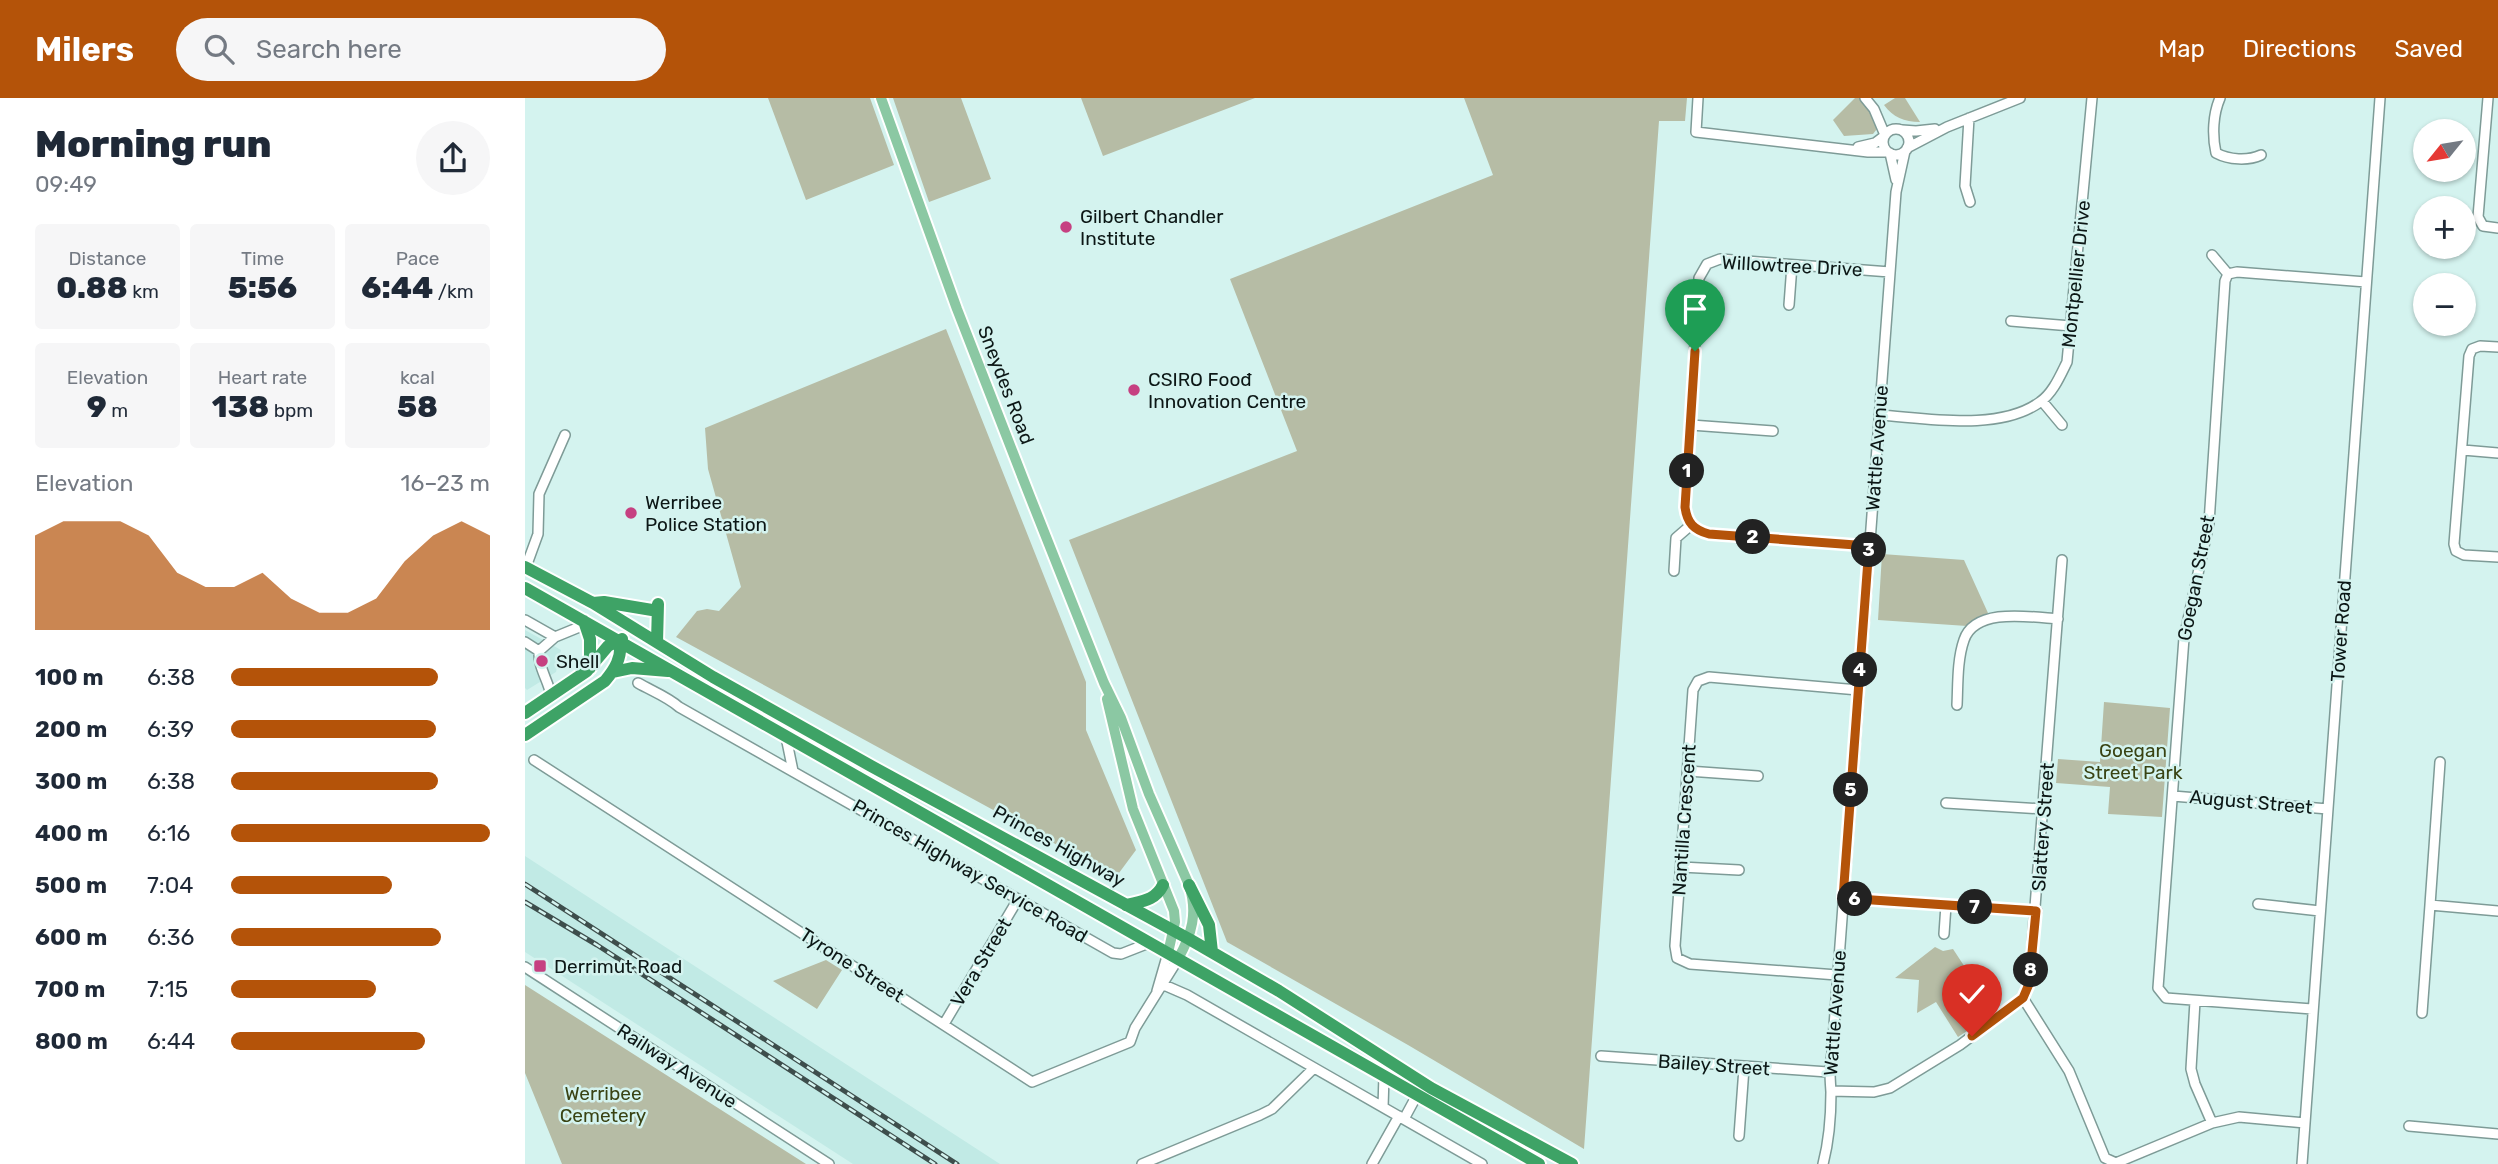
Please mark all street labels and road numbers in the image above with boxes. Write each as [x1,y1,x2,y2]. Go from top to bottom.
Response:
street label: Montpellier Drive [2057,199,2095,349]
street label: Willowtree Drive [1721,251,1863,281]
street label: Sneydes Road [973,322,1039,448]
street label: Wattle Avenue [1861,384,1893,512]
street label: Goegan Street [2173,513,2220,643]
street label: Tower Road [2326,579,2356,683]
street label: Nantilla Crescent [1667,743,1701,896]
street label: Slattery Street [2027,761,2059,892]
street label: August Street [2188,785,2314,819]
street label: Princes Highway Service Road [848,794,1092,948]
street label: Princes Highway [989,800,1129,892]
street label: Vera Street [946,913,1017,1010]
street label: Tyrone Street [796,923,909,1008]
street label: Wattle Avenue [1819,949,1851,1077]
street label: Railway Avenue [613,1019,741,1113]
street label: Bailey Street [1657,1050,1771,1080]

